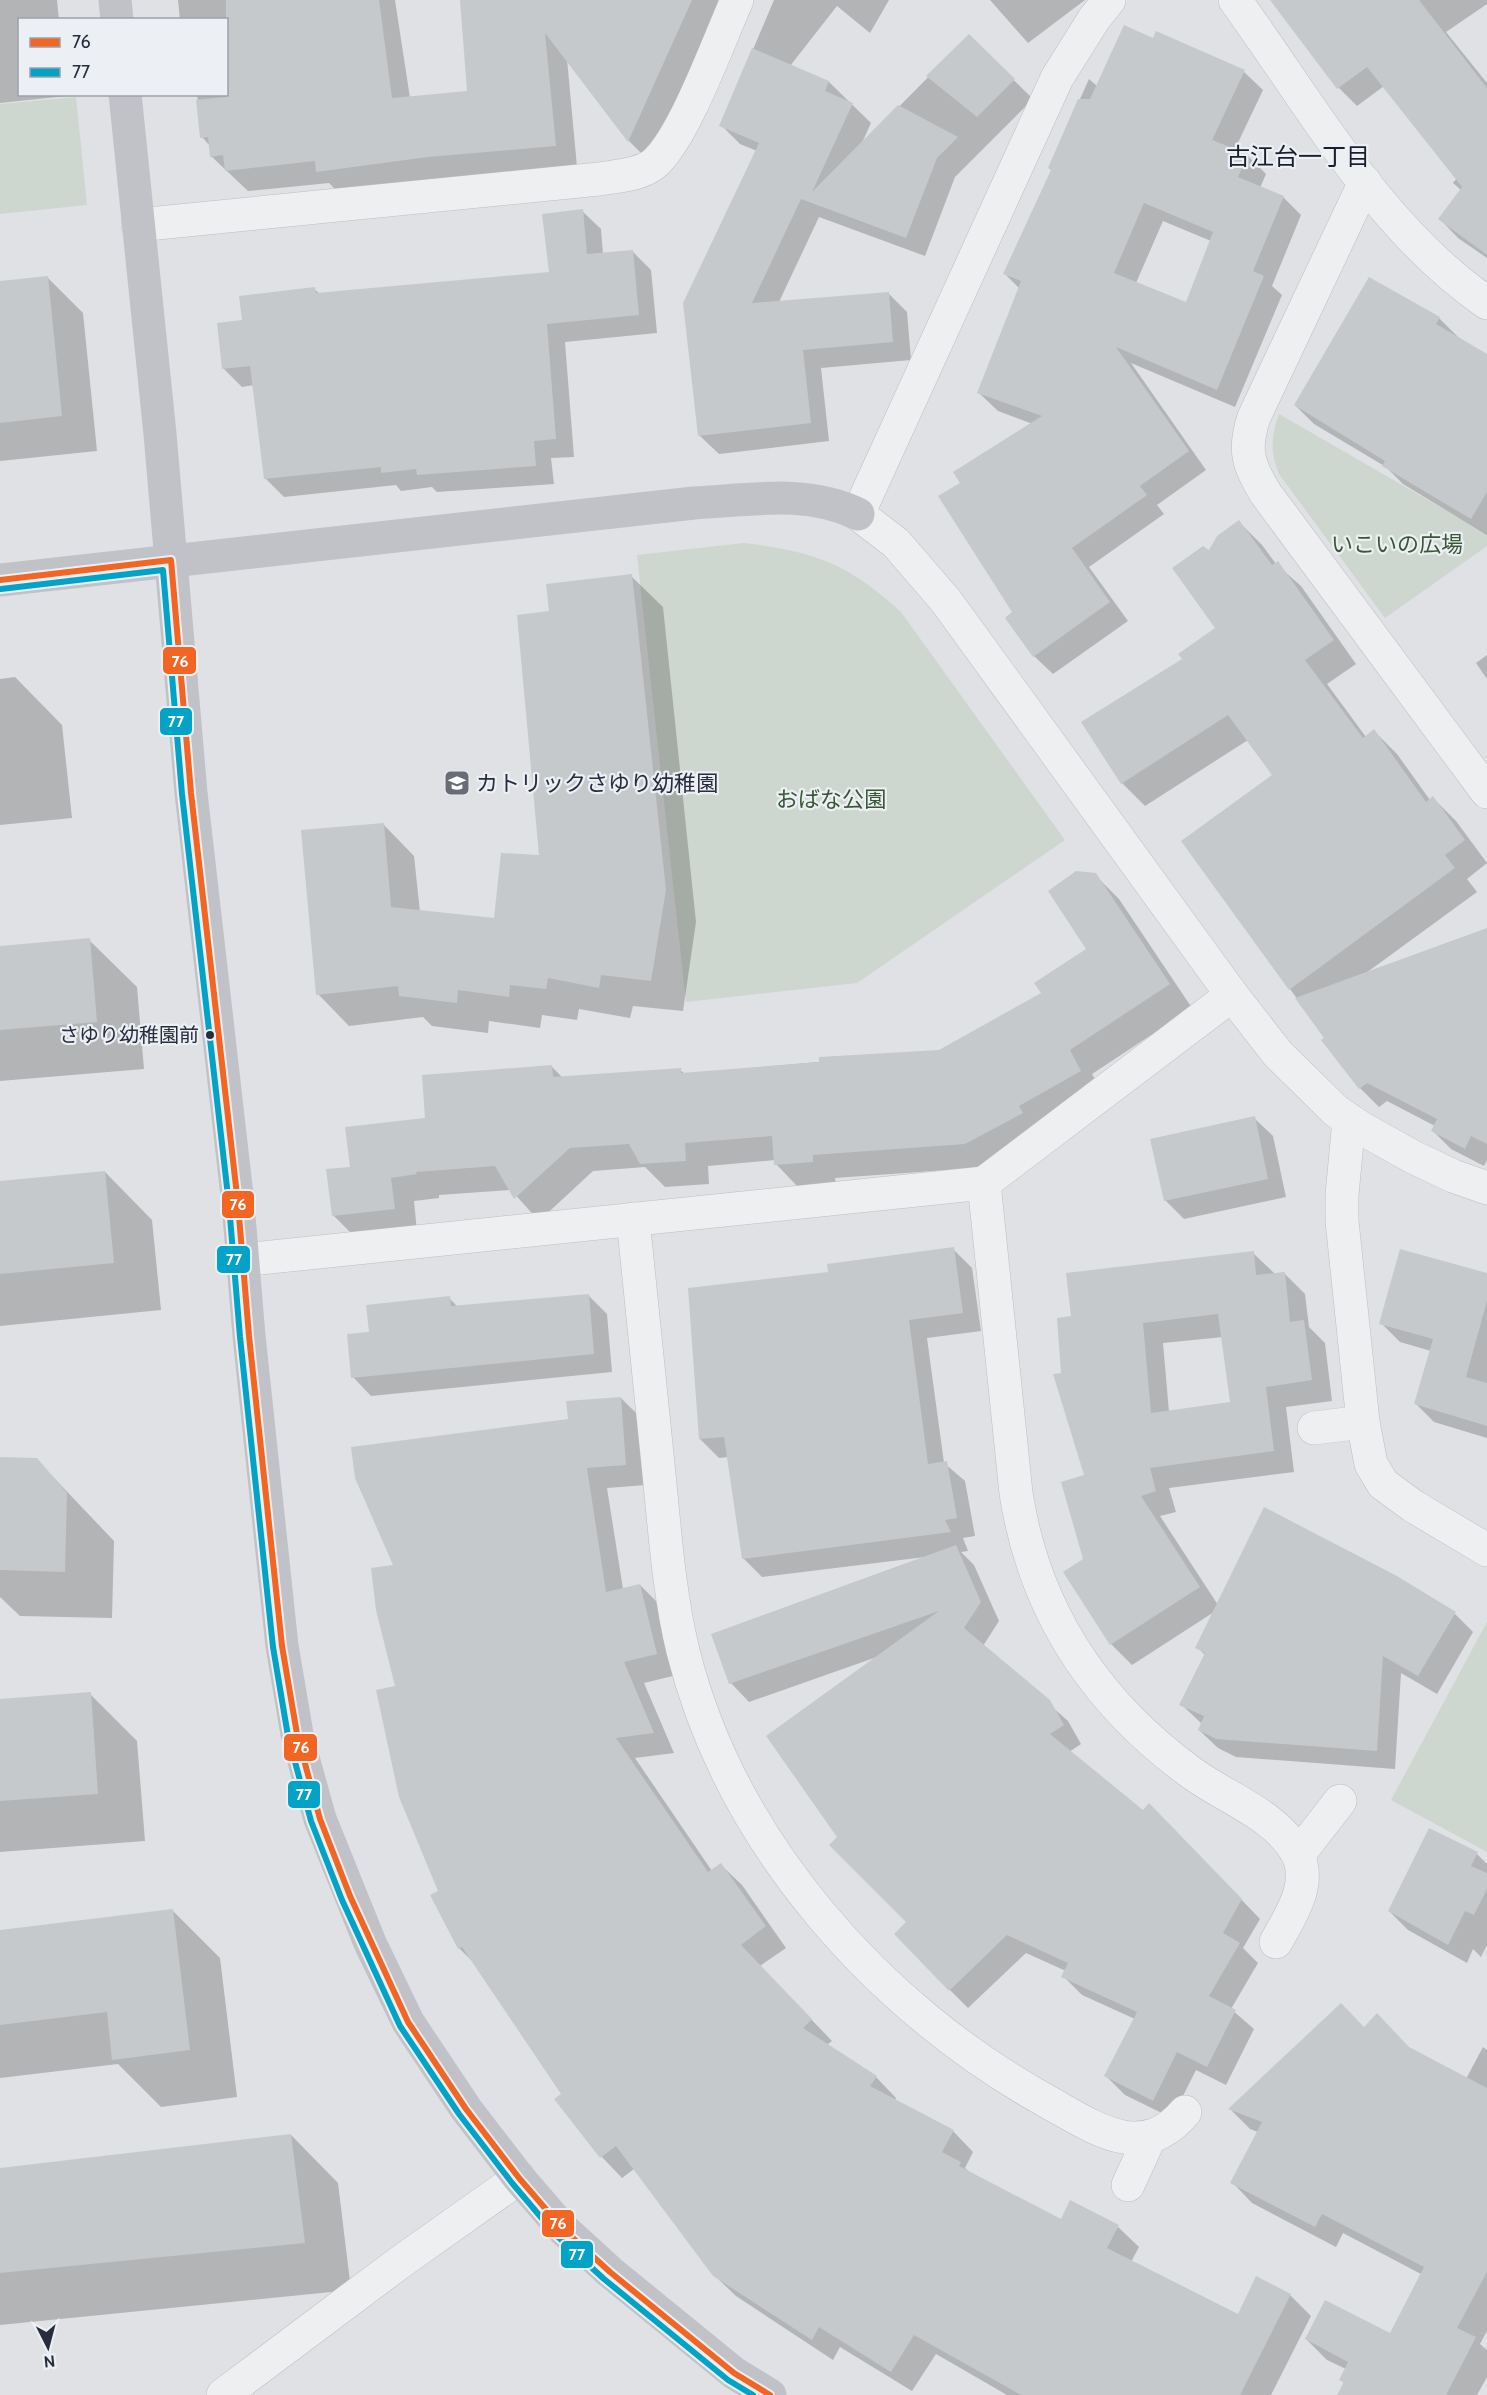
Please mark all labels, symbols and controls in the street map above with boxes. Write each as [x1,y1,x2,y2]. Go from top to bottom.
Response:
legend [18,18,228,96]
text: 76 [72,31,91,53]
text: 77 [72,61,90,83]
district label: 古江台一丁目 [1226,142,1370,171]
park label: いこいの広場 [1331,531,1463,558]
line badge: 76 [162,646,197,675]
text: 76 [172,652,188,671]
line badge: 77 [159,707,193,736]
text: 77 [168,712,185,731]
school or university icon: カトリックさゆり幼稚園 [442,768,472,798]
place label: カトリックさゆり幼稚園 [476,770,718,797]
park label: おばな公園 [776,786,886,813]
place label: さゆり幼稚園前 [59,1023,199,1047]
marker: さゆり幼稚園前 [204,1029,216,1041]
line badge: 76 [221,1190,255,1219]
text: 76 [230,1195,246,1214]
line badge: 77 [216,1245,251,1274]
text: 77 [226,1250,243,1269]
line badge: 76 [283,1733,318,1762]
text: 76 [293,1738,309,1757]
line badge: 77 [287,1780,321,1809]
text: 77 [296,1785,313,1804]
line badge: 76 [541,2209,575,2238]
text: 76 [550,2214,566,2233]
line badge: 77 [560,2240,594,2269]
text: 77 [569,2245,586,2264]
north arrow [18,2317,78,2377]
text: N [43,2351,56,2371]

